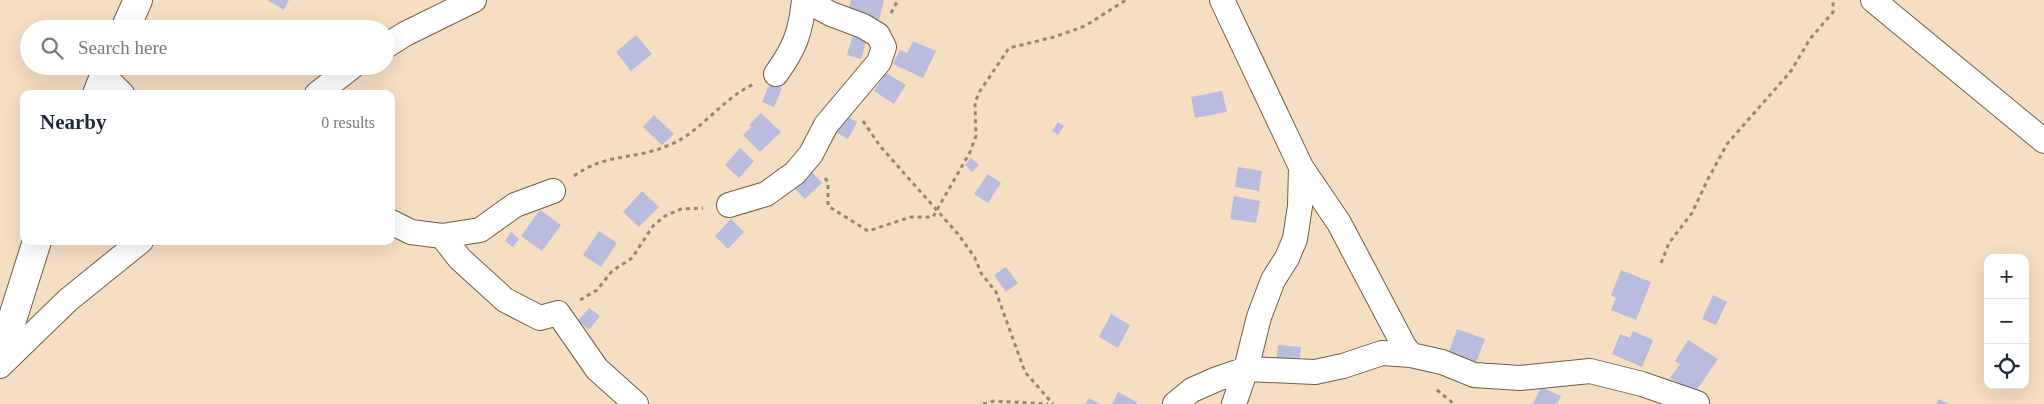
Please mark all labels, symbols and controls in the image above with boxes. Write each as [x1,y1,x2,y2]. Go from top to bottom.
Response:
search box [20,20,395,75]
icon: search [38,34,66,62]
text: Search here [78,37,167,58]
text: Nearby [40,110,107,134]
text: 0 results [321,114,375,131]
map controls [1984,254,2029,389]
button: + [1984,254,2029,299]
button: − [1984,299,2029,344]
button: locate [1984,344,2029,389]

